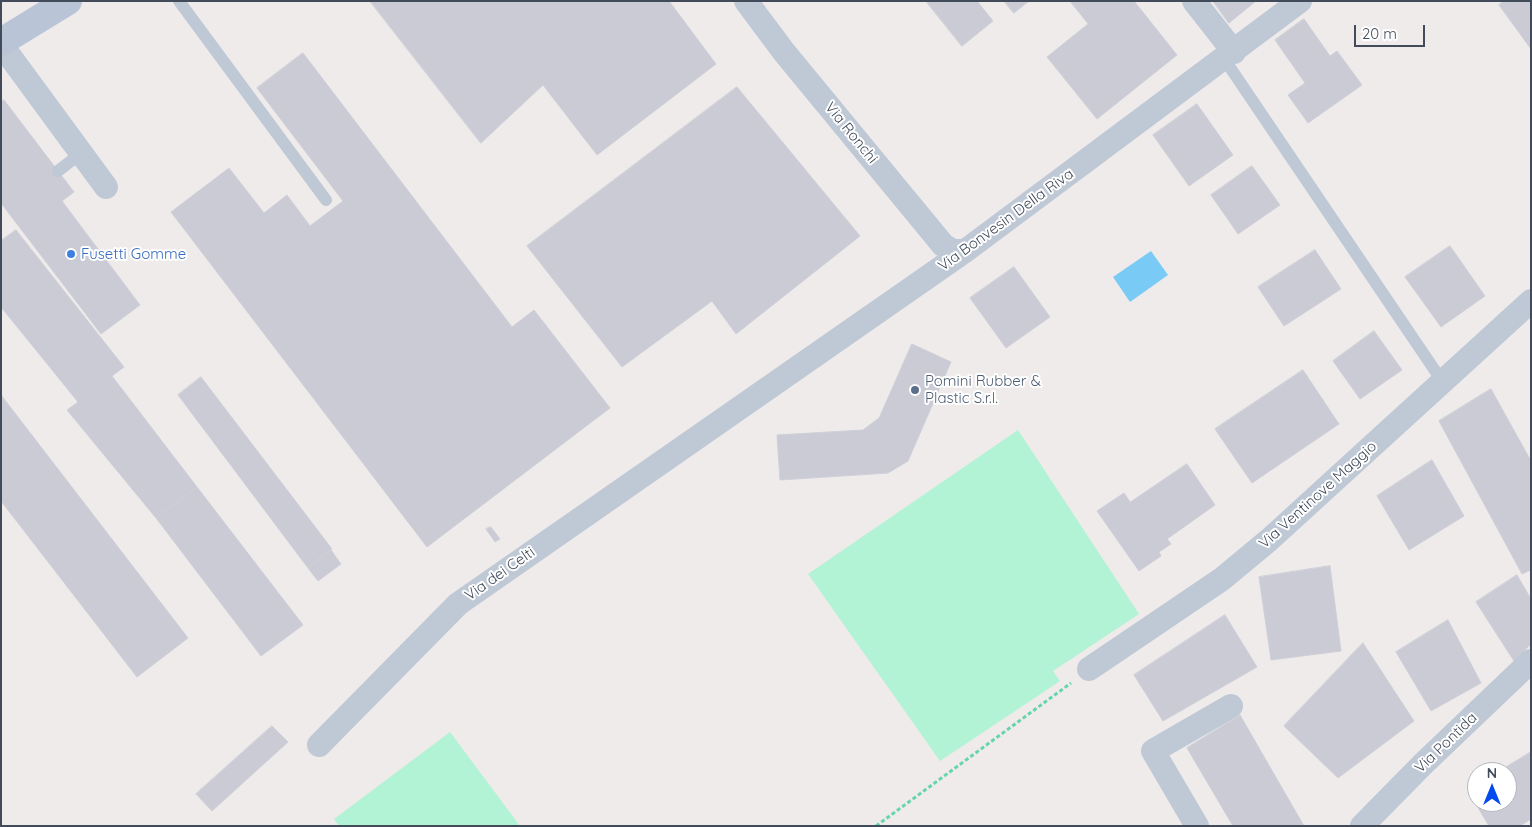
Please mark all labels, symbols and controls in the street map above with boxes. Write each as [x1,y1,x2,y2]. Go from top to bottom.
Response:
scale bar [1357,15,1428,47]
text: 20 m [1362,24,1397,43]
street label: Via Ronchi [821,99,881,167]
street label: Via Bonvesin Della Riva [935,165,1077,275]
place label: Fusetti Gomme [81,245,186,263]
marker: Fusetti Gomme [65,248,77,260]
place label: Pomini Rubber & Plastic S.r.l. [925,372,1041,407]
marker: Pomini Rubber & Plastic S.r.l. [909,384,921,396]
street label: Via Ventinove Maggio [1255,437,1381,553]
street label: Via dei Celti [462,543,538,605]
street label: Via Pontida [1411,709,1481,777]
north arrow [1467,762,1517,812]
text: N [1487,764,1497,782]

